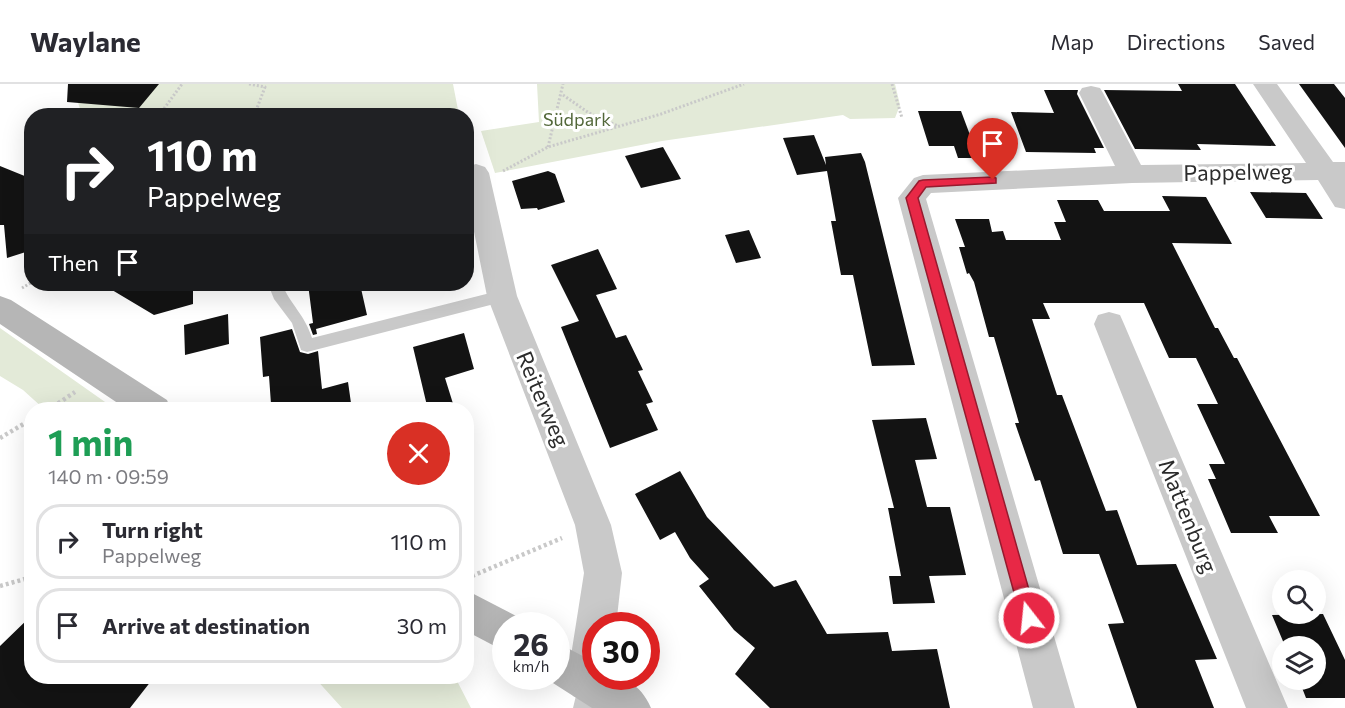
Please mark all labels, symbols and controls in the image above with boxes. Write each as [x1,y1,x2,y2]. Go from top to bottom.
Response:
text: Waylane [30,24,141,58]
text: Map [1051,29,1094,54]
text: Directions [1127,29,1225,54]
text: Saved [1258,29,1315,54]
park label: Südpark [543,108,611,130]
pin [967,118,1018,180]
icon: arrive [976,127,1009,160]
text: 110 m [147,128,258,180]
icon: right [48,132,126,210]
street label: Pappelweg [1183,157,1293,186]
text: Pappelweg [147,180,281,213]
icon: arrive [111,246,144,279]
text: Then [48,249,99,276]
street label: Reiterweg [511,347,576,451]
text: 1 min [48,419,133,463]
button: close [387,422,450,485]
street label: Mattenburg [1153,455,1224,577]
text: 140 m · 09:59 [48,464,169,488]
text: Turn right [102,516,203,543]
icon: right [51,525,84,558]
text: 110 m [390,528,447,555]
text: Pappelweg [102,543,201,567]
map controls [1272,570,1326,690]
button: search [1272,570,1326,624]
position arrow [997,586,1061,650]
icon: arrive [51,609,84,642]
text: Arrive at destination [102,612,310,639]
text: 30 m [397,612,447,639]
speed limit sign: 30 [582,612,660,690]
text: 26 [513,625,549,662]
button: layers [1272,636,1326,690]
text: km/h [513,657,549,675]

